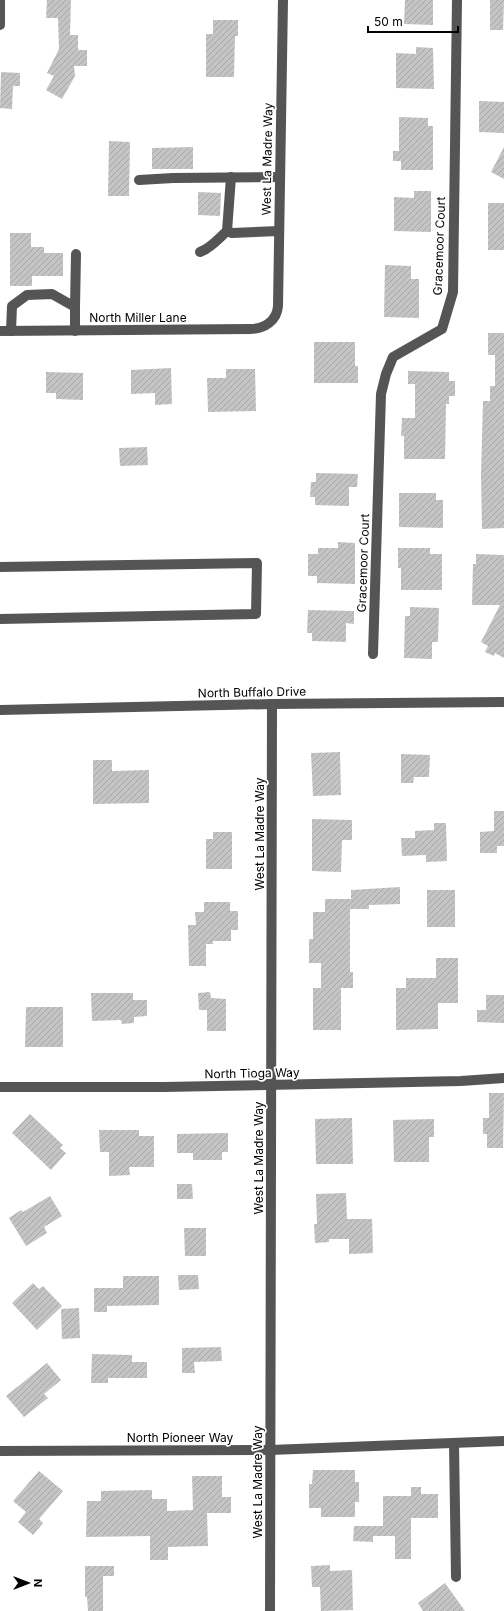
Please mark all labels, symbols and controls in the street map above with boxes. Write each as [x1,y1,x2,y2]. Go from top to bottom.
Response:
scale bar [368,8,458,34]
text: 50 m [374,14,403,29]
street label: West La Madre Way [259,102,275,216]
street label: Gracemoor Court [430,196,448,296]
street label: North Miller Lane [89,310,187,325]
street label: Gracemoor Court [354,513,372,613]
street label: North Buffalo Drive [198,684,306,700]
street label: West La Madre Way [252,777,267,890]
street label: North Tioga Way [204,1065,300,1081]
street label: West La Madre Way [251,1101,266,1214]
street label: West La Madre Way [250,1425,265,1538]
street label: North Pioneer Way [127,1430,234,1445]
north arrow [8,1563,48,1603]
text: N [31,1579,45,1587]

